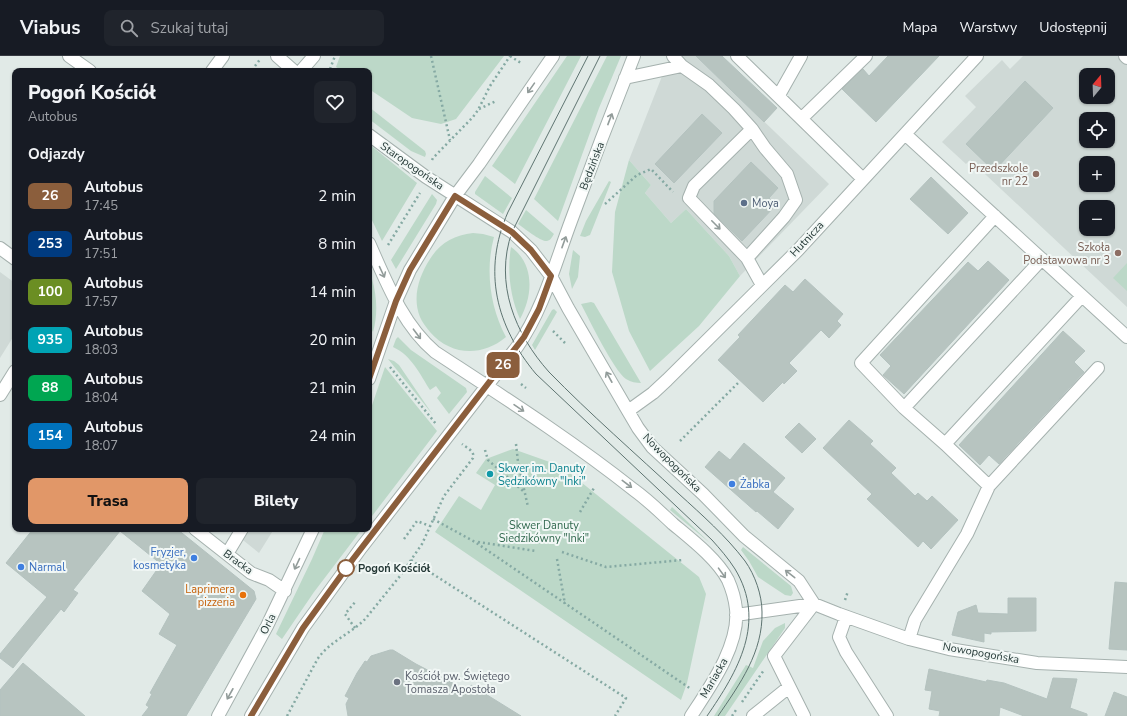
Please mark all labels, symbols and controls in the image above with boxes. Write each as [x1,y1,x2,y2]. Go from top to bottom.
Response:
search box [104,10,384,46]
text: Viabus [20,15,80,41]
icon: search [118,17,140,39]
text: Szukaj tutaj [150,18,228,38]
text: Mapa [902,18,937,37]
text: Warstwy [959,18,1017,37]
text: Udostępnij [1039,18,1107,37]
north arrow [1079,68,1115,104]
map controls [1079,68,1115,236]
text: Pogoń Kościół [28,80,156,106]
button: heart [314,81,356,123]
one-way arrow [527,82,535,93]
text: Autobus [28,108,78,126]
button: locate [1079,112,1115,148]
one-way arrow [606,114,614,126]
street label: Staropogońska [377,139,447,194]
street label: Będzińska [576,140,608,192]
text: Odjazdy [28,144,85,164]
button: + [1079,156,1115,192]
place label: Przedszkole nr 22 [969,161,1028,189]
marker: Przedszkole nr 22 [1031,169,1041,179]
text: Autobus [84,177,143,197]
text: 26 [42,186,58,205]
text: 2 min [318,186,356,206]
place label: Moya [752,196,779,211]
text: 17:45 [84,197,118,215]
marker: Moya [739,198,749,208]
button: − [1079,200,1115,236]
street label: Hutnicza [787,218,827,260]
one-way arrow [711,221,721,230]
text: Autobus [84,225,143,245]
text: 253 [37,234,63,253]
text: 8 min [318,234,356,254]
one-way arrow [560,236,568,248]
place label: Szkoła Podstawowa nr 3 [1023,240,1110,268]
text: 17:51 [84,245,118,263]
marker: Szkoła Podstawowa nr 3 [1113,248,1123,258]
one-way arrow [379,266,386,278]
text: Autobus [84,273,143,293]
text: 100 [37,282,63,301]
text: 14 min [309,282,356,302]
text: 17:57 [84,293,118,311]
text: Autobus [84,321,143,341]
one-way arrow [413,328,421,339]
text: 935 [37,330,63,349]
text: 20 min [309,330,356,350]
text: 18:03 [84,341,118,359]
line badge: 26 [485,352,521,378]
text: 26 [495,355,511,374]
text: Autobus [84,369,143,389]
one-way arrow [604,371,612,383]
text: 88 [42,378,58,397]
text: 21 min [309,378,356,398]
text: 18:04 [84,389,118,407]
one-way arrow [513,404,524,412]
text: Autobus [84,417,143,437]
text: 154 [37,426,63,445]
text: 24 min [309,426,356,446]
street label: Nowopogońska [639,430,705,496]
text: 18:07 [84,437,118,455]
place label: Skwer im. Danuty Sędzikówny "Inki" [498,461,586,489]
marker: Skwer im. Danuty Sędzikówny "Inki" [485,469,495,479]
place label: Żabka [740,477,770,492]
button: Trasa [28,478,188,524]
button: Bilety [196,478,356,524]
marker: Żabka [727,479,737,489]
one-way arrow [622,480,633,489]
park label: Skwer Danuty Siedzikówny "Inki" [499,518,589,546]
place label: Fryzjer, kosmetyka [133,545,186,573]
street label: Bracka [220,546,256,578]
marker: Fryzjer, kosmetyka [189,553,199,563]
one-way arrow [293,558,300,570]
marker: Pogoń Kościół [337,559,355,577]
place label: Narmal [29,560,66,575]
place label: Pogoń Kościół [358,561,431,576]
marker: Narmal [16,562,26,572]
one-way arrow [718,567,727,578]
one-way arrow [784,569,795,578]
place label: Laprimera pizzeria [185,582,235,610]
marker: Laprimera pizzeria [238,590,248,600]
street label: Orla [256,611,280,637]
street label: Nowopogońska [942,639,1021,667]
street label: Mariacka [697,655,732,701]
place label: Kościół pw. Świętego Tomasza Apostoła [405,668,510,697]
marker: Kościół pw. Świętego Tomasza Apostoła [392,677,402,687]
one-way arrow [225,688,233,700]

